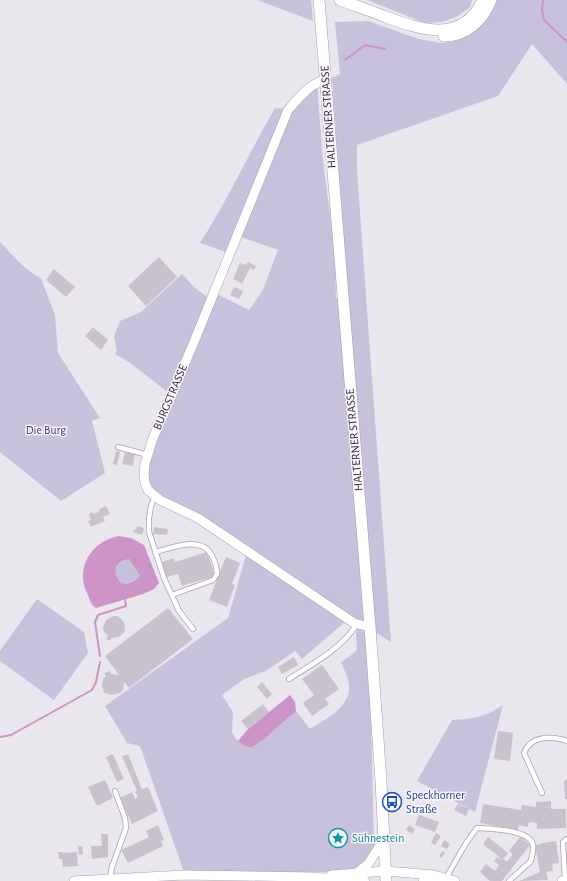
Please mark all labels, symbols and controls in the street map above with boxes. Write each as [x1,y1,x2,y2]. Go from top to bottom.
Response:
street label: HALTERNER STRASSE [318,65,338,169]
street label: BURGSTRASSE [151,362,189,431]
street label: HALTERNER STRASSE [344,388,364,492]
park label: Die Burg [26,424,66,436]
place label: Speckhorner Straße [406,789,465,815]
bus stop icon: Speckhorner Straße [381,791,403,813]
place icon: Sühnestein [327,827,349,849]
place label: Sühnestein [352,832,404,844]

